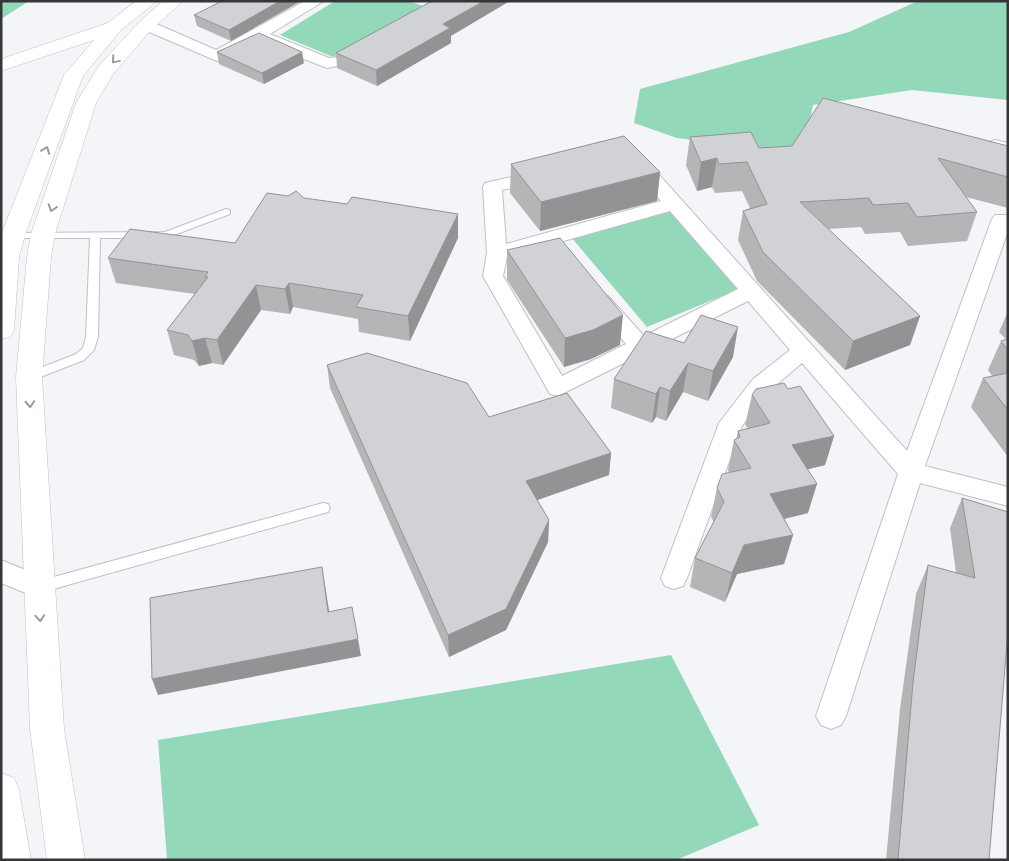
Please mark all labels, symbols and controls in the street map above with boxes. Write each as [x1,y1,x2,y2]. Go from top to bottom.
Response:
one-way arrow [112,54,120,63]
one-way arrow [39,146,50,155]
one-way arrow [47,204,57,212]
one-way arrow [25,400,35,408]
one-way arrow [35,615,46,623]

